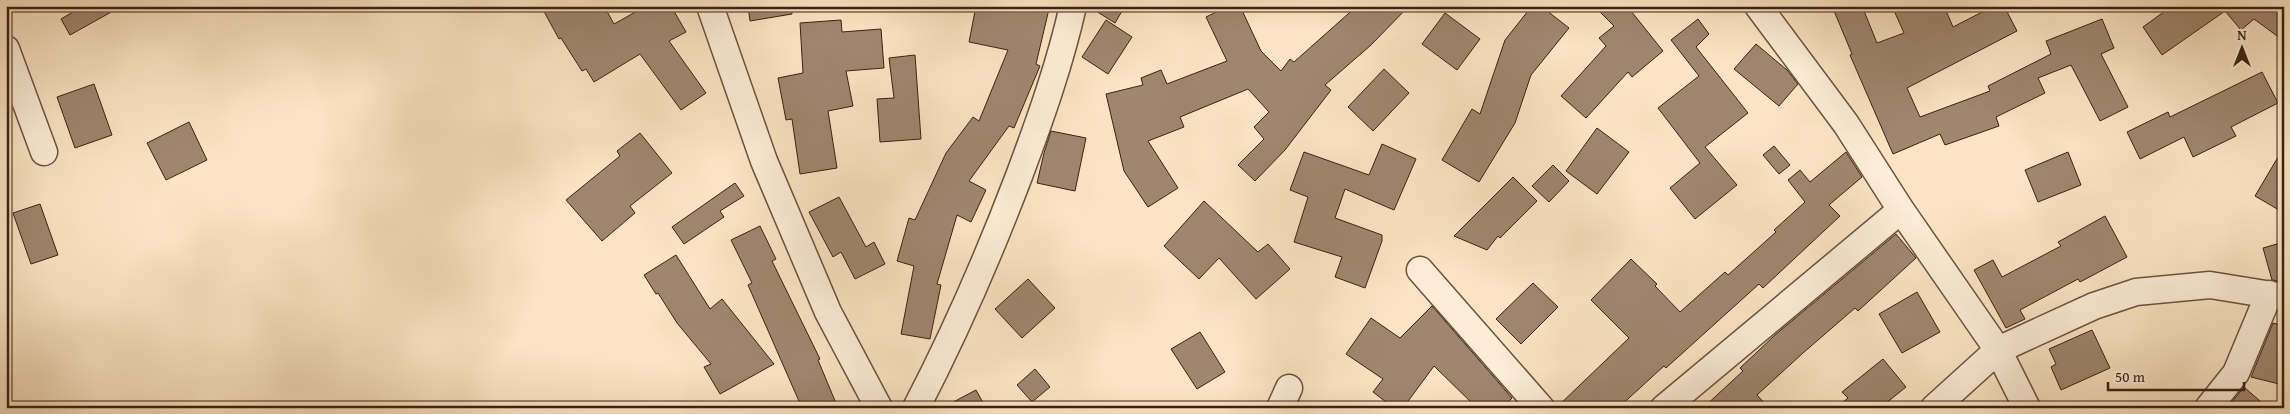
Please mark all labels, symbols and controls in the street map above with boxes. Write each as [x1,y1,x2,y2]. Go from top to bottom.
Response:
north arrow [2218,22,2268,72]
text: N [2237,25,2247,45]
scale bar [2108,359,2244,391]
text: 50 m [2115,366,2146,387]

